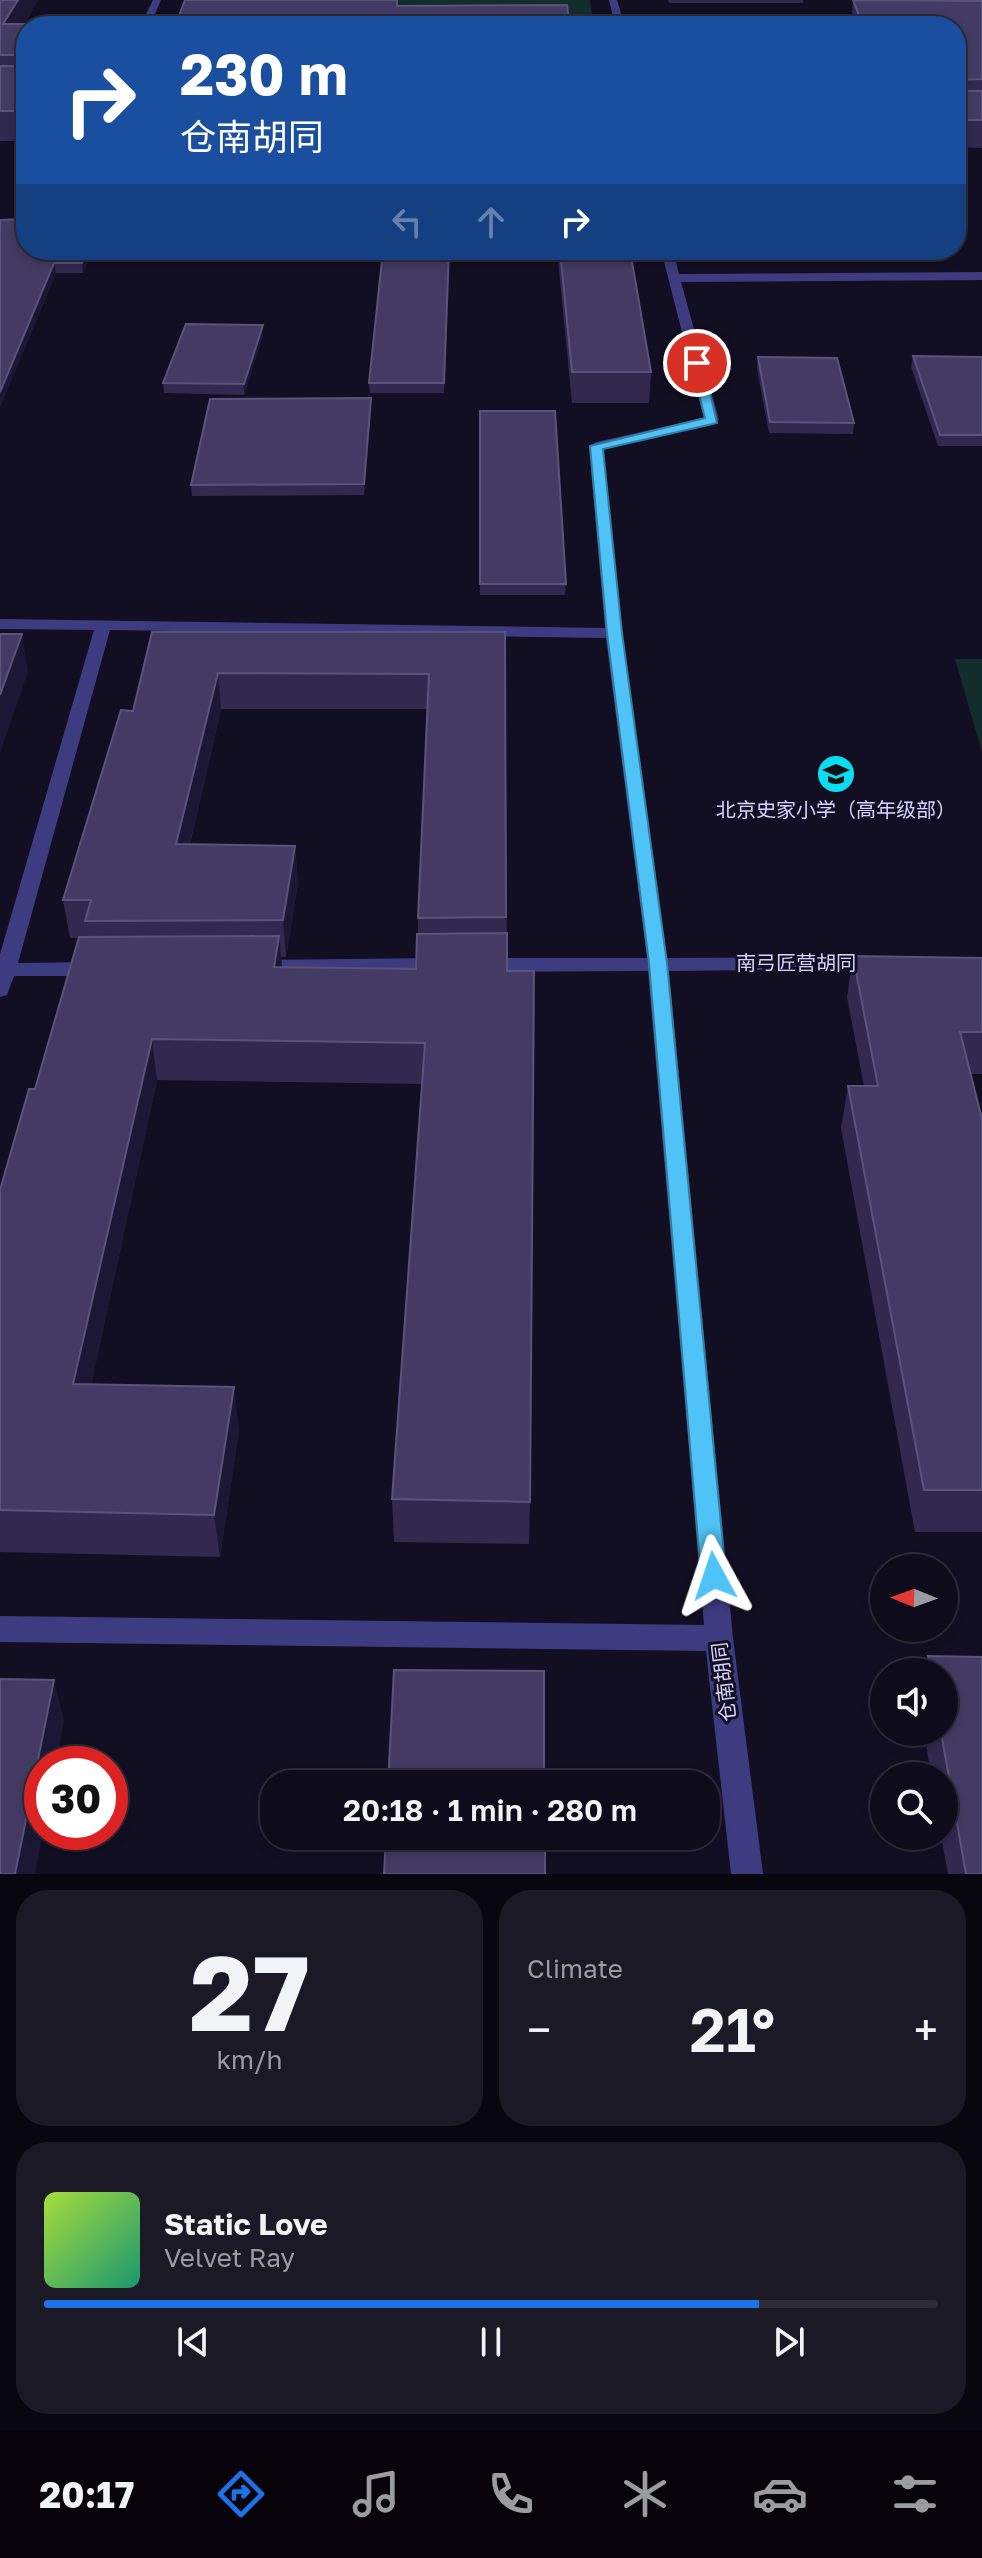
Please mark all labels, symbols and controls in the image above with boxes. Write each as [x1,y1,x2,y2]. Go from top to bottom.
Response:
text: 230 m [180,40,348,107]
icon: right [48,48,152,152]
text: 仓南胡同 [180,115,324,158]
icon: left [385,200,429,244]
icon: ahead [469,200,513,244]
icon: right [553,200,597,244]
pin [663,329,731,397]
icon: arrive [675,341,719,385]
school or university icon: 北京史家小学（高年级部） [815,753,857,795]
place label: 北京史家小学（高年级部） [716,797,956,821]
street label: 南弓匠营胡同 [736,950,856,974]
position arrow [672,1534,756,1618]
north arrow [870,1554,958,1642]
map controls [870,1554,958,1850]
street label: 仓南胡同 [706,1641,740,1723]
button: sound [870,1658,958,1746]
speed limit sign: 30 [24,1746,128,1850]
button: search [870,1762,958,1850]
text: 20:18 · 1 min · 280 m [343,1792,637,1828]
text: 27 [189,1929,310,2054]
text: Climate [527,1953,623,1984]
text: 21° [690,1993,775,2065]
text: − [527,2003,551,2056]
text: + [914,2003,938,2056]
text: km/h [216,2044,283,2075]
text: Static Love [164,2206,328,2242]
text: Velvet Ray [164,2242,295,2273]
icon: previous [171,2320,215,2364]
icon: pause [469,2320,513,2364]
icon: next [767,2320,811,2364]
icon: directions [213,2466,269,2522]
icon: music [348,2466,404,2522]
icon: phone [483,2466,539,2522]
icon: climate [617,2466,673,2522]
icon: car [752,2466,808,2522]
icon: filters [887,2466,943,2522]
text: 20:17 [39,2473,134,2516]

